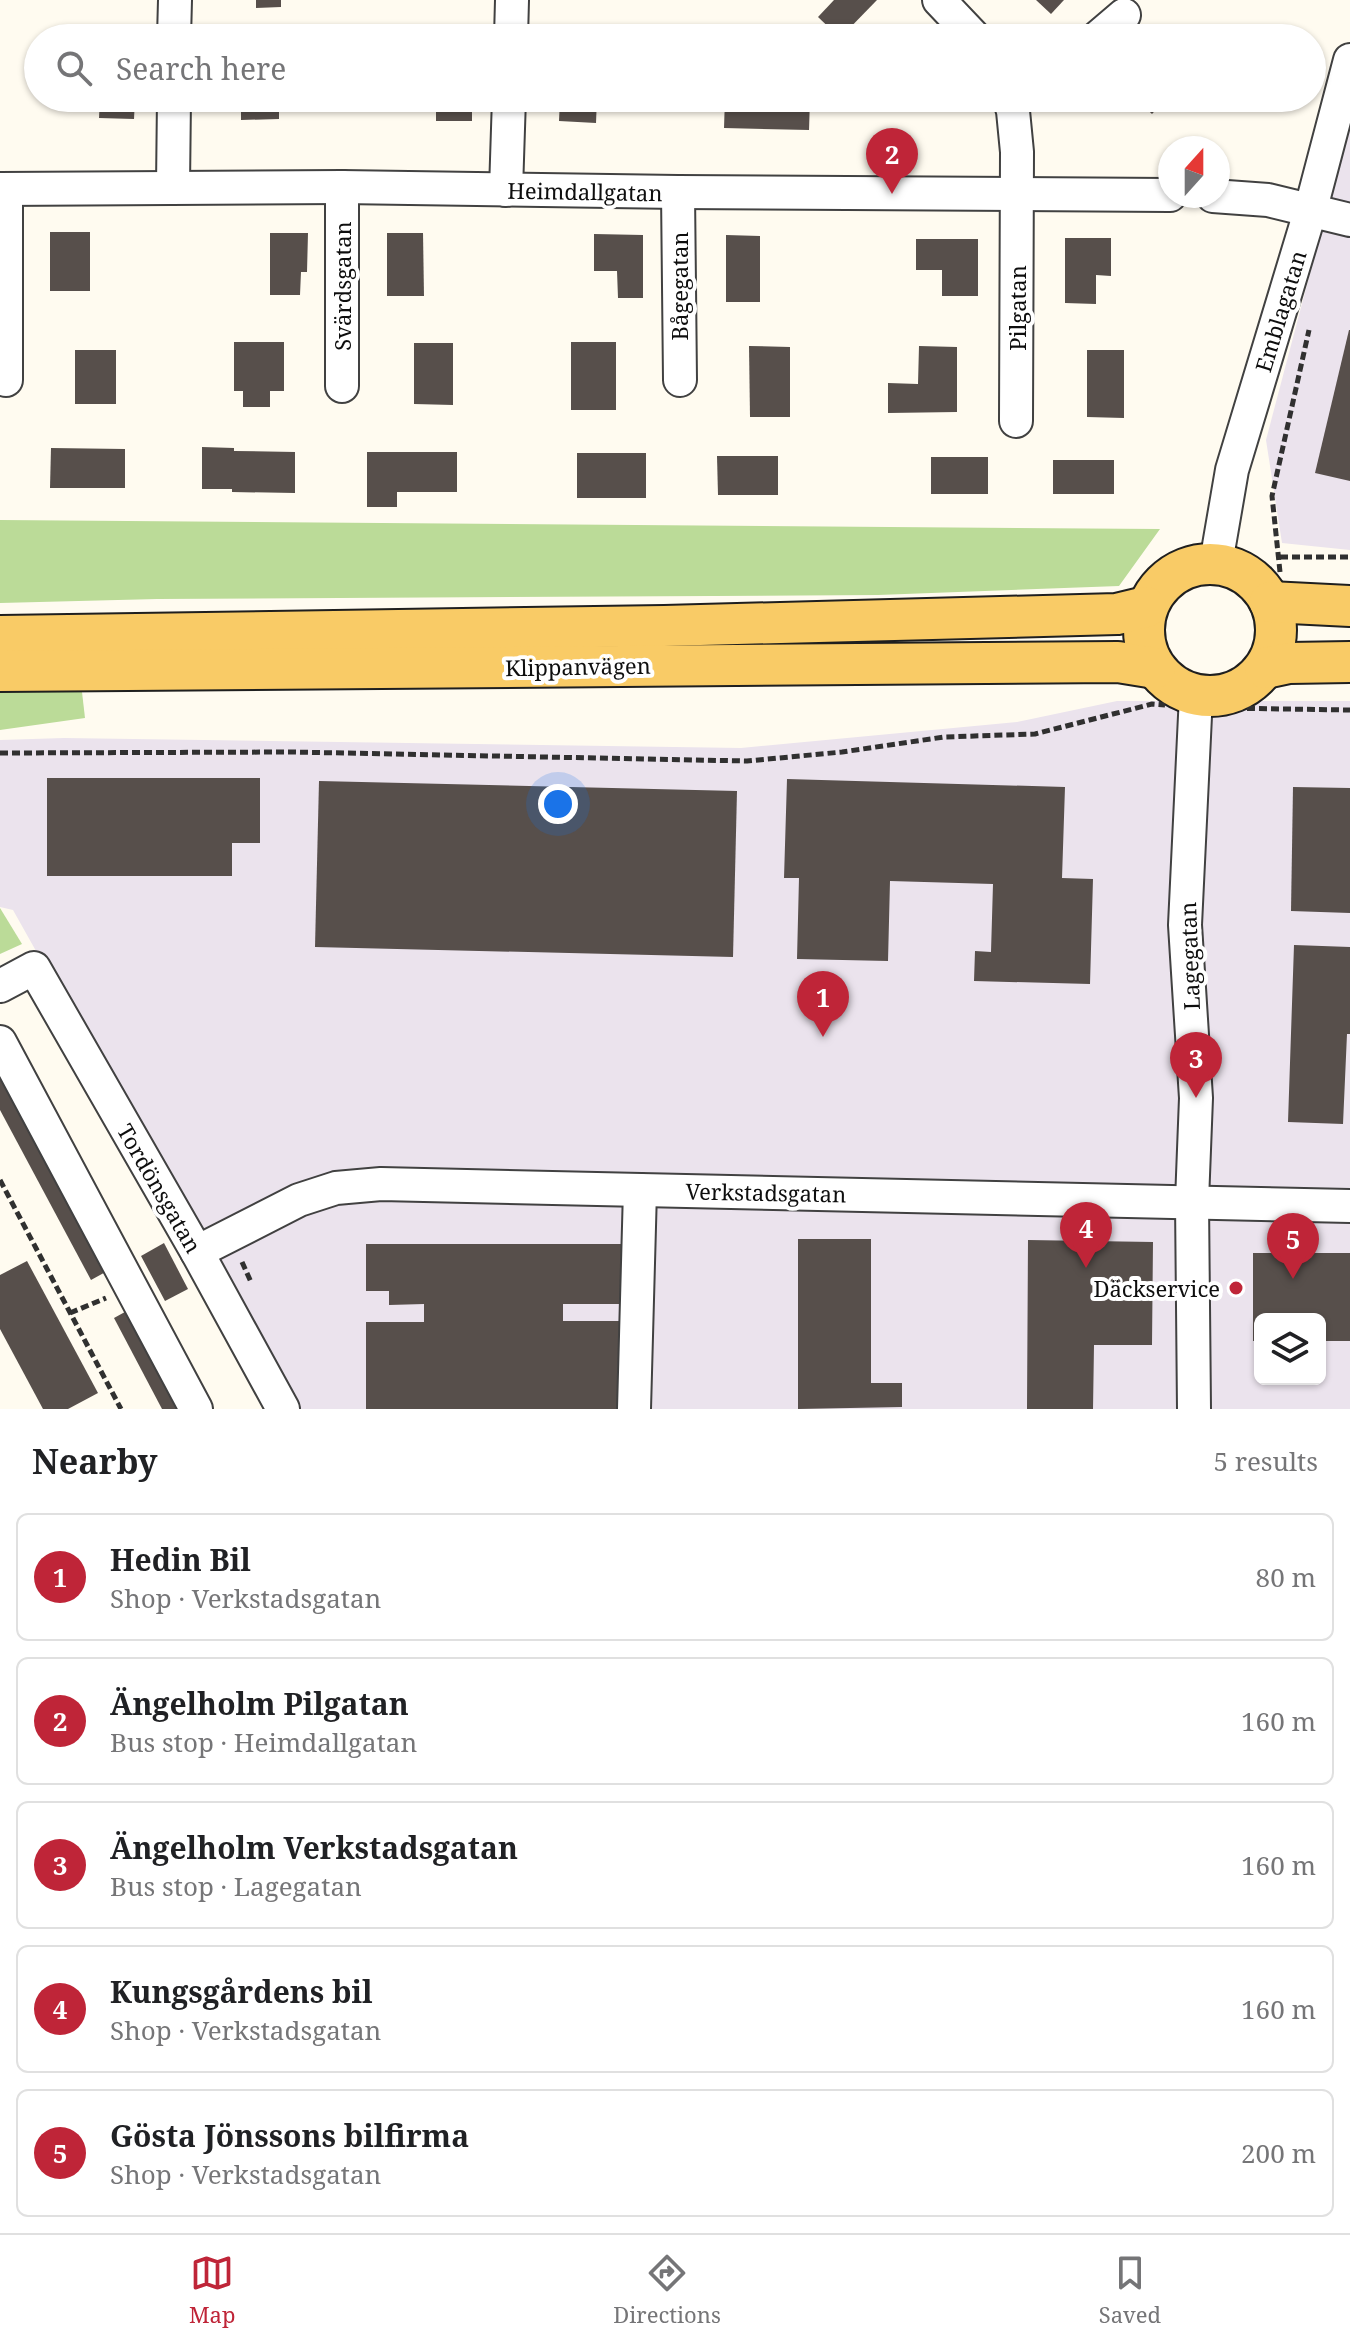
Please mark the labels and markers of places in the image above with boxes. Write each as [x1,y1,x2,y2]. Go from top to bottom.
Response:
pin: 2 [866,128,918,194]
pin: 1 [797,971,849,1037]
pin: 3 [1170,1032,1222,1098]
pin: 4 [1060,1202,1112,1268]
pin: 5 [1267,1213,1319,1279]
place label: Däckservice [1093,1273,1220,1303]
marker: Däckservice [1227,1279,1245,1297]

